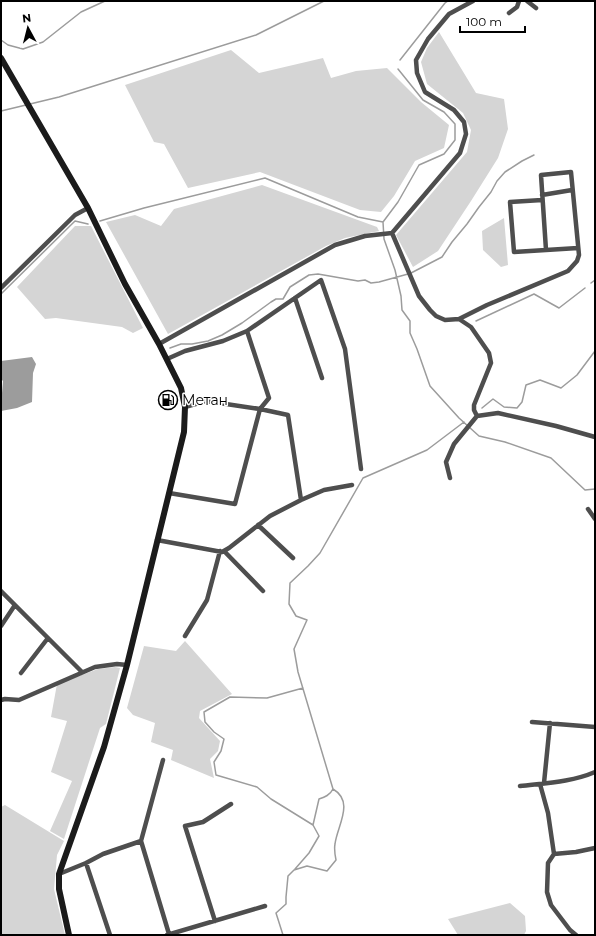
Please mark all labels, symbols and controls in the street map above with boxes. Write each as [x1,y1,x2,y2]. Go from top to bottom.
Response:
north arrow [8,8,48,48]
scale bar [460,8,525,34]
text: N [22,11,32,26]
text: 100 m [466,14,502,29]
fuel station icon: Метан [157,389,179,411]
place label: Метан [182,391,228,409]

